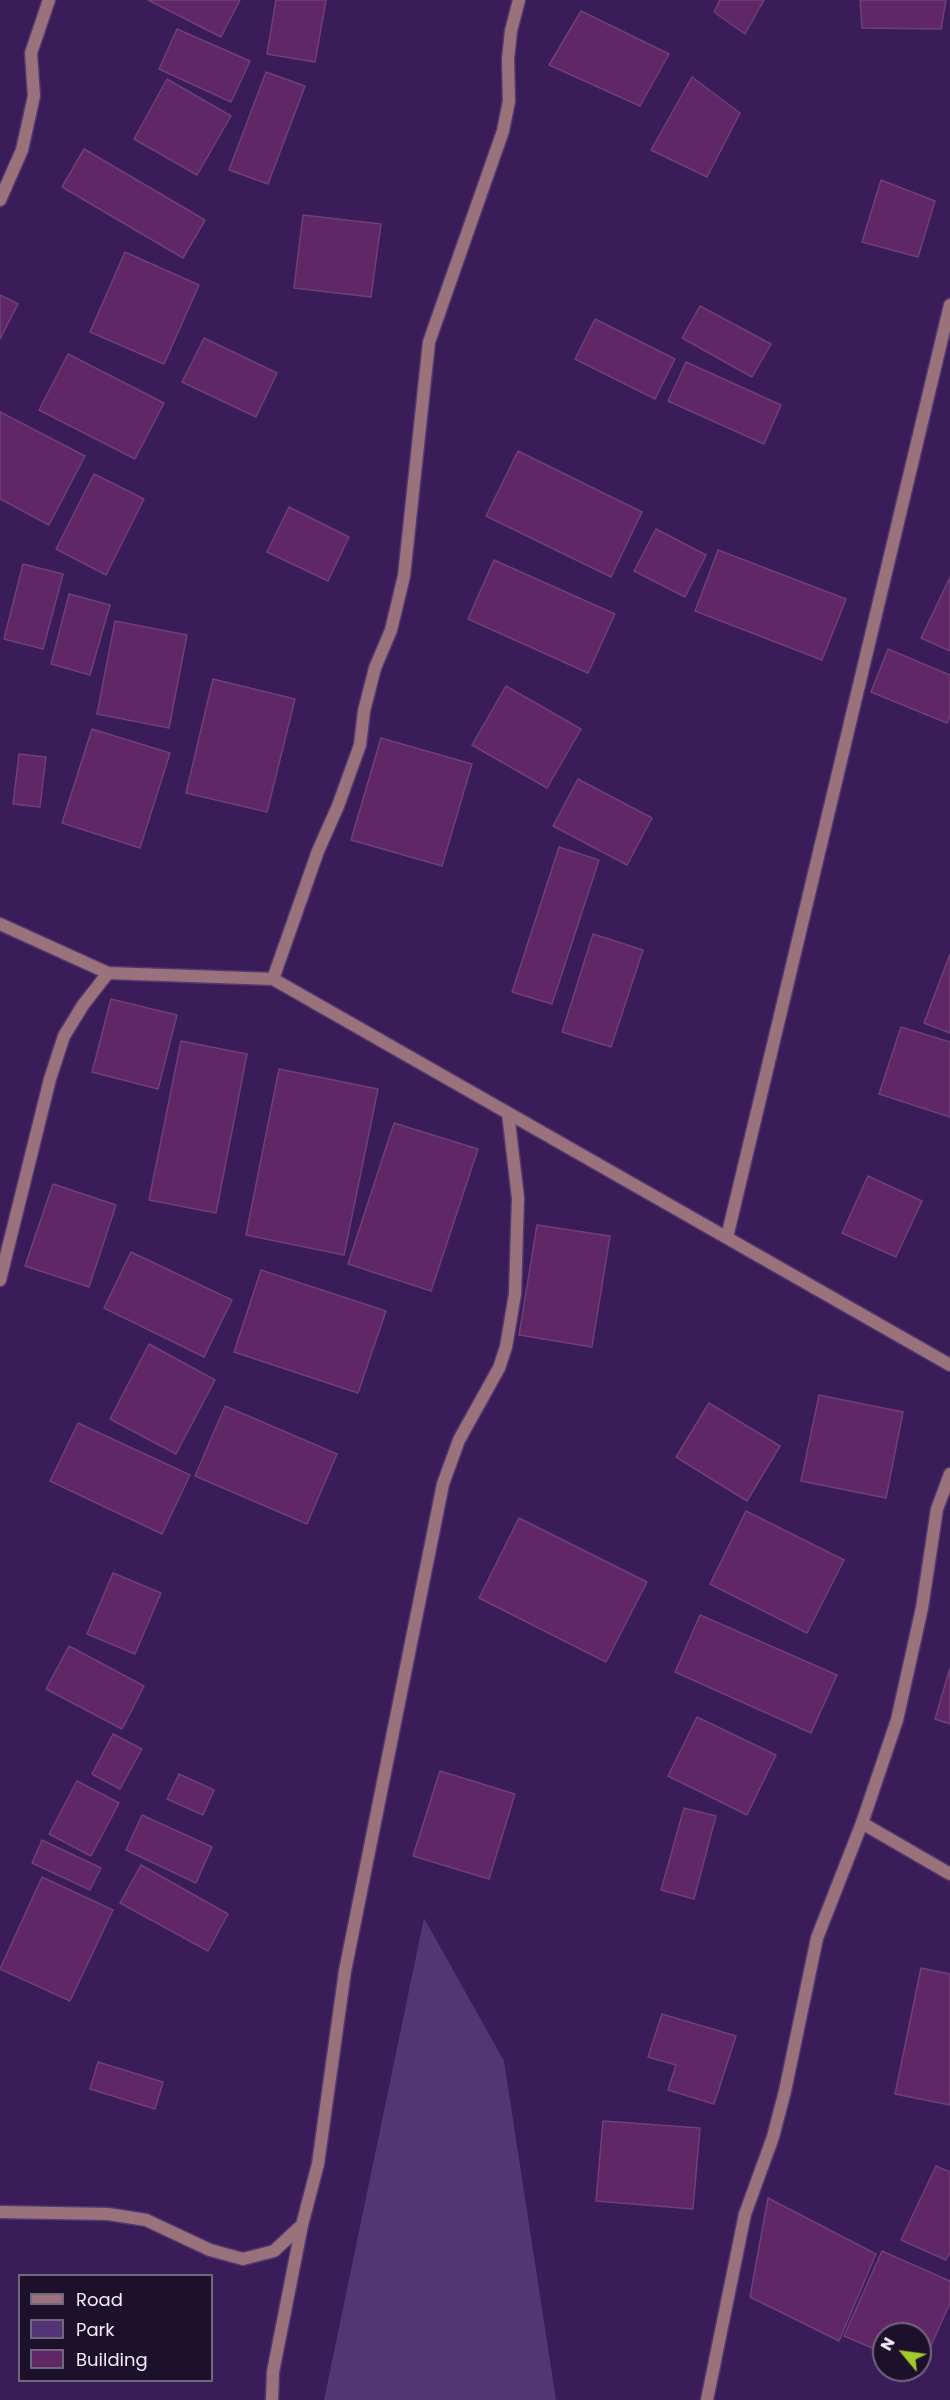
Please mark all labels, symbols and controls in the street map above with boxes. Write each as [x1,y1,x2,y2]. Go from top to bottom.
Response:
legend [18,2274,213,2382]
text: Road [76,2287,123,2312]
text: Park [76,2317,115,2342]
north arrow [872,2322,932,2382]
text: N [875,2333,901,2355]
text: Building [76,2347,148,2372]

